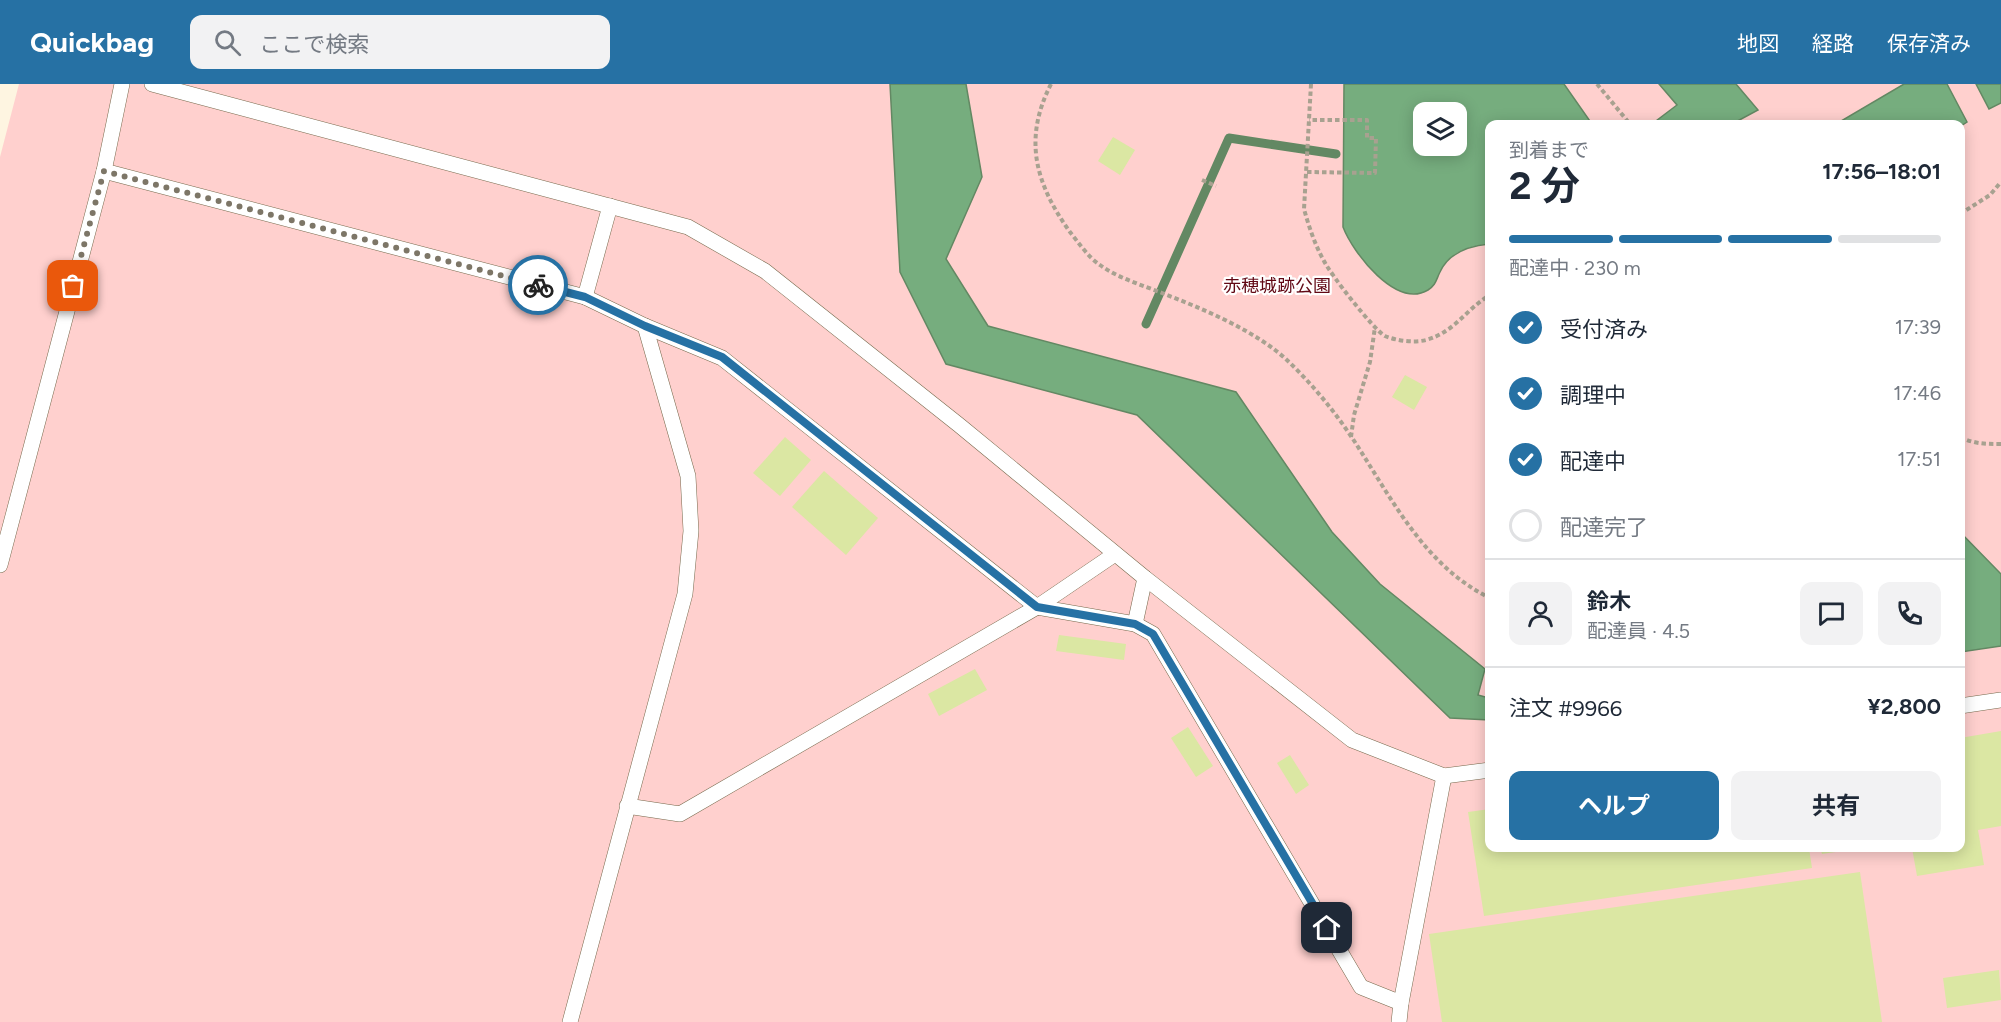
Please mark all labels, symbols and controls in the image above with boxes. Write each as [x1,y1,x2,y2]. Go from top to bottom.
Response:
search box [190,15,610,69]
text: Quickbag [30,25,154,59]
icon: search [211,26,244,59]
text: ここで検索 [259,31,369,58]
text: 地図 [1737,31,1779,56]
text: 経路 [1812,31,1854,56]
text: 保存済み [1887,31,1971,56]
map controls [1413,102,1467,156]
button: layers [1413,102,1467,156]
text: 到着まで [1509,138,1589,162]
text: 17:56–18:01 [1822,158,1941,185]
text: 2 分 [1509,162,1580,209]
courier [508,255,568,315]
text: 配達中 · 230 m [1509,256,1641,280]
pin [47,260,98,311]
icon: bag [56,269,89,302]
icon: bike [522,269,555,302]
park label: 赤穂城跡公園 [1223,275,1331,297]
icon: check [1509,311,1542,344]
text: 17:39 [1895,315,1941,339]
text: 受付済み [1560,316,1648,343]
icon: check [1509,377,1542,410]
text: 17:46 [1893,381,1941,405]
text: 調理中 [1560,382,1626,409]
icon: check [1509,443,1542,476]
text: 17:51 [1897,447,1941,471]
text: 配達中 [1560,448,1626,475]
text: 配達完了 [1560,514,1648,541]
button: person [1509,582,1572,645]
button: chat [1800,582,1863,645]
button: phone [1878,582,1941,645]
text: 鈴木 [1587,588,1631,615]
text: 配達員 · 4.5 [1587,619,1690,643]
text: ¥2,800 [1868,693,1941,720]
text: 注文 #9966 [1509,695,1622,722]
button: ヘルプ [1509,771,1719,840]
button: 共有 [1731,771,1941,840]
pin [1301,902,1352,953]
icon: home [1310,911,1343,944]

